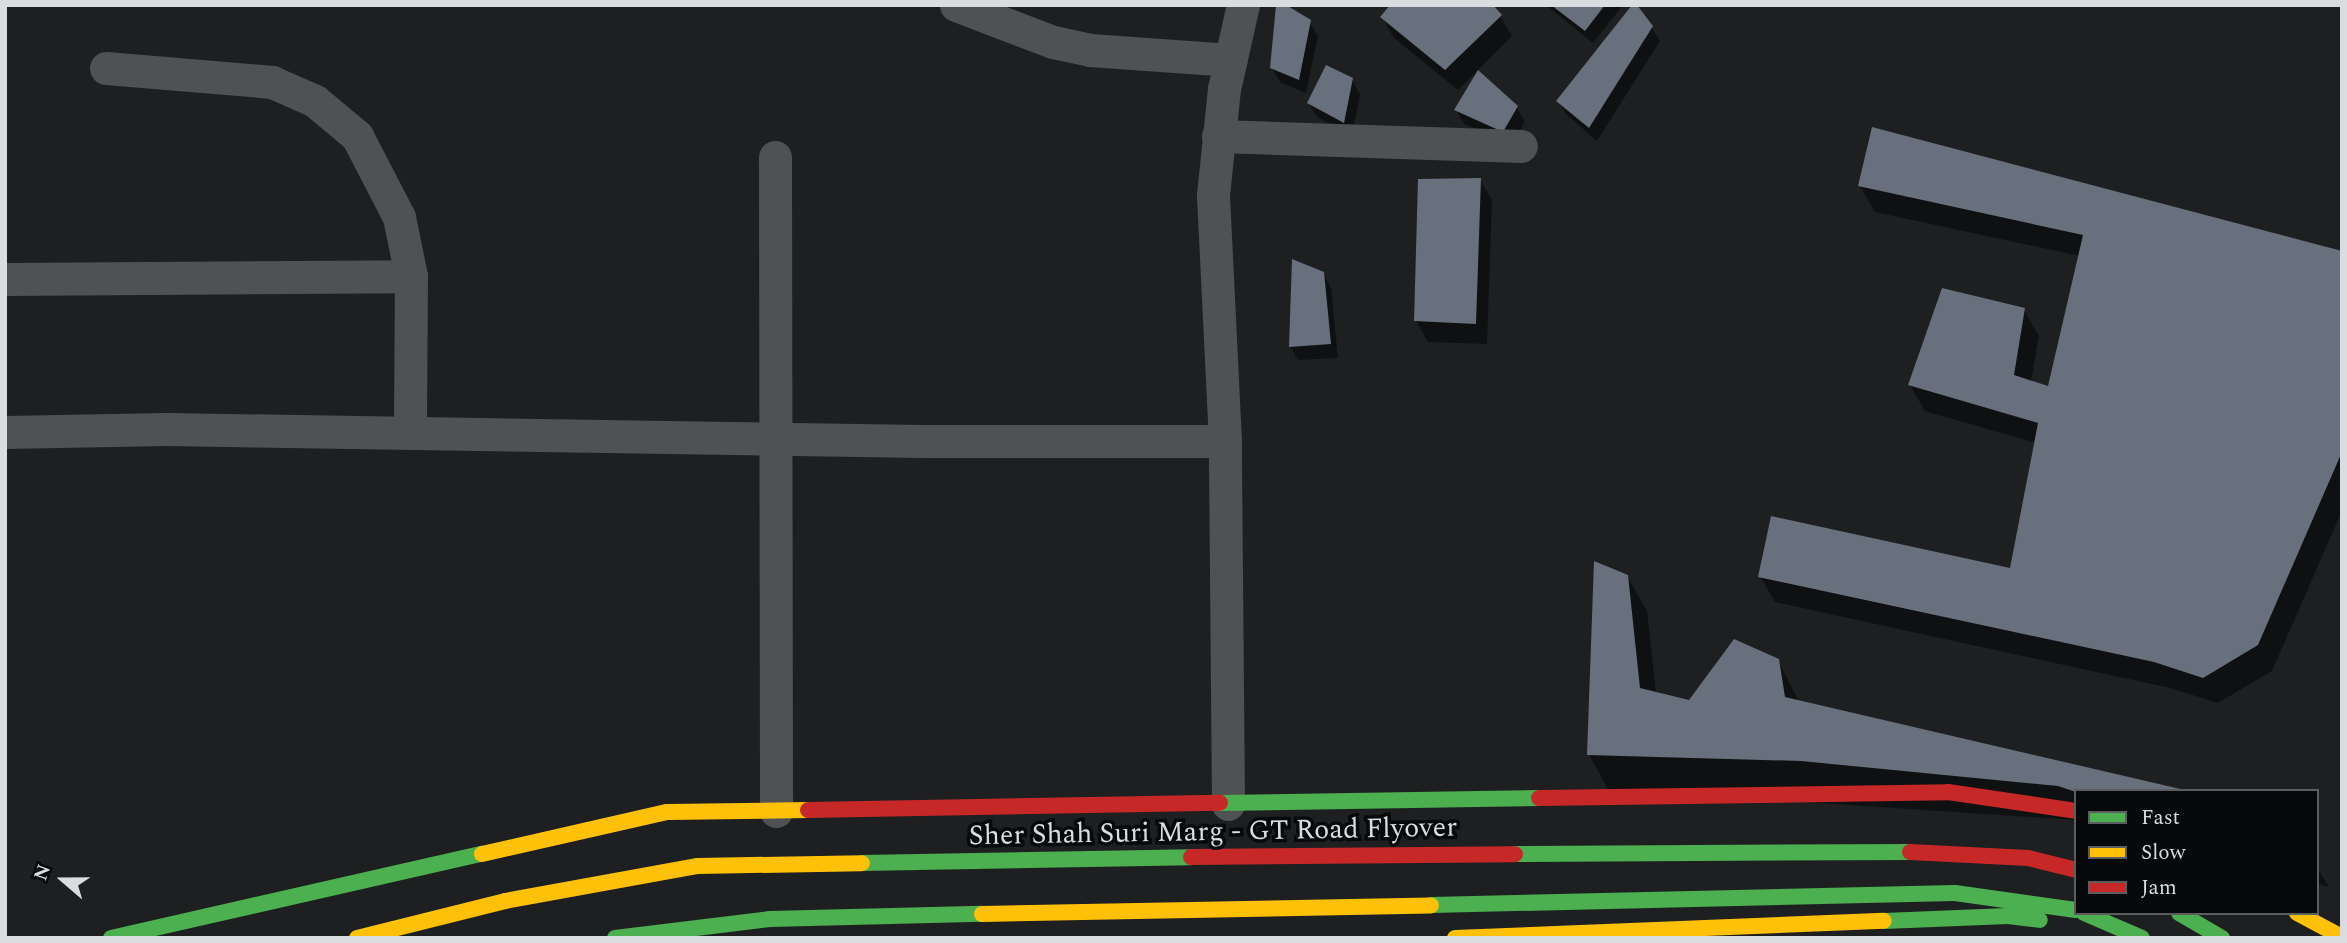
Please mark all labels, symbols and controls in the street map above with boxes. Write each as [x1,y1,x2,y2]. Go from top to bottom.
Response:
legend [2074,789,2319,915]
text: Fast [2141,802,2180,834]
street label: Sher Shah Suri Marg - GT Road Flyover [968,811,1458,853]
text: Slow [2141,837,2185,869]
north arrow [28,845,98,915]
text: N [27,860,59,885]
text: Jam [2141,872,2177,904]

